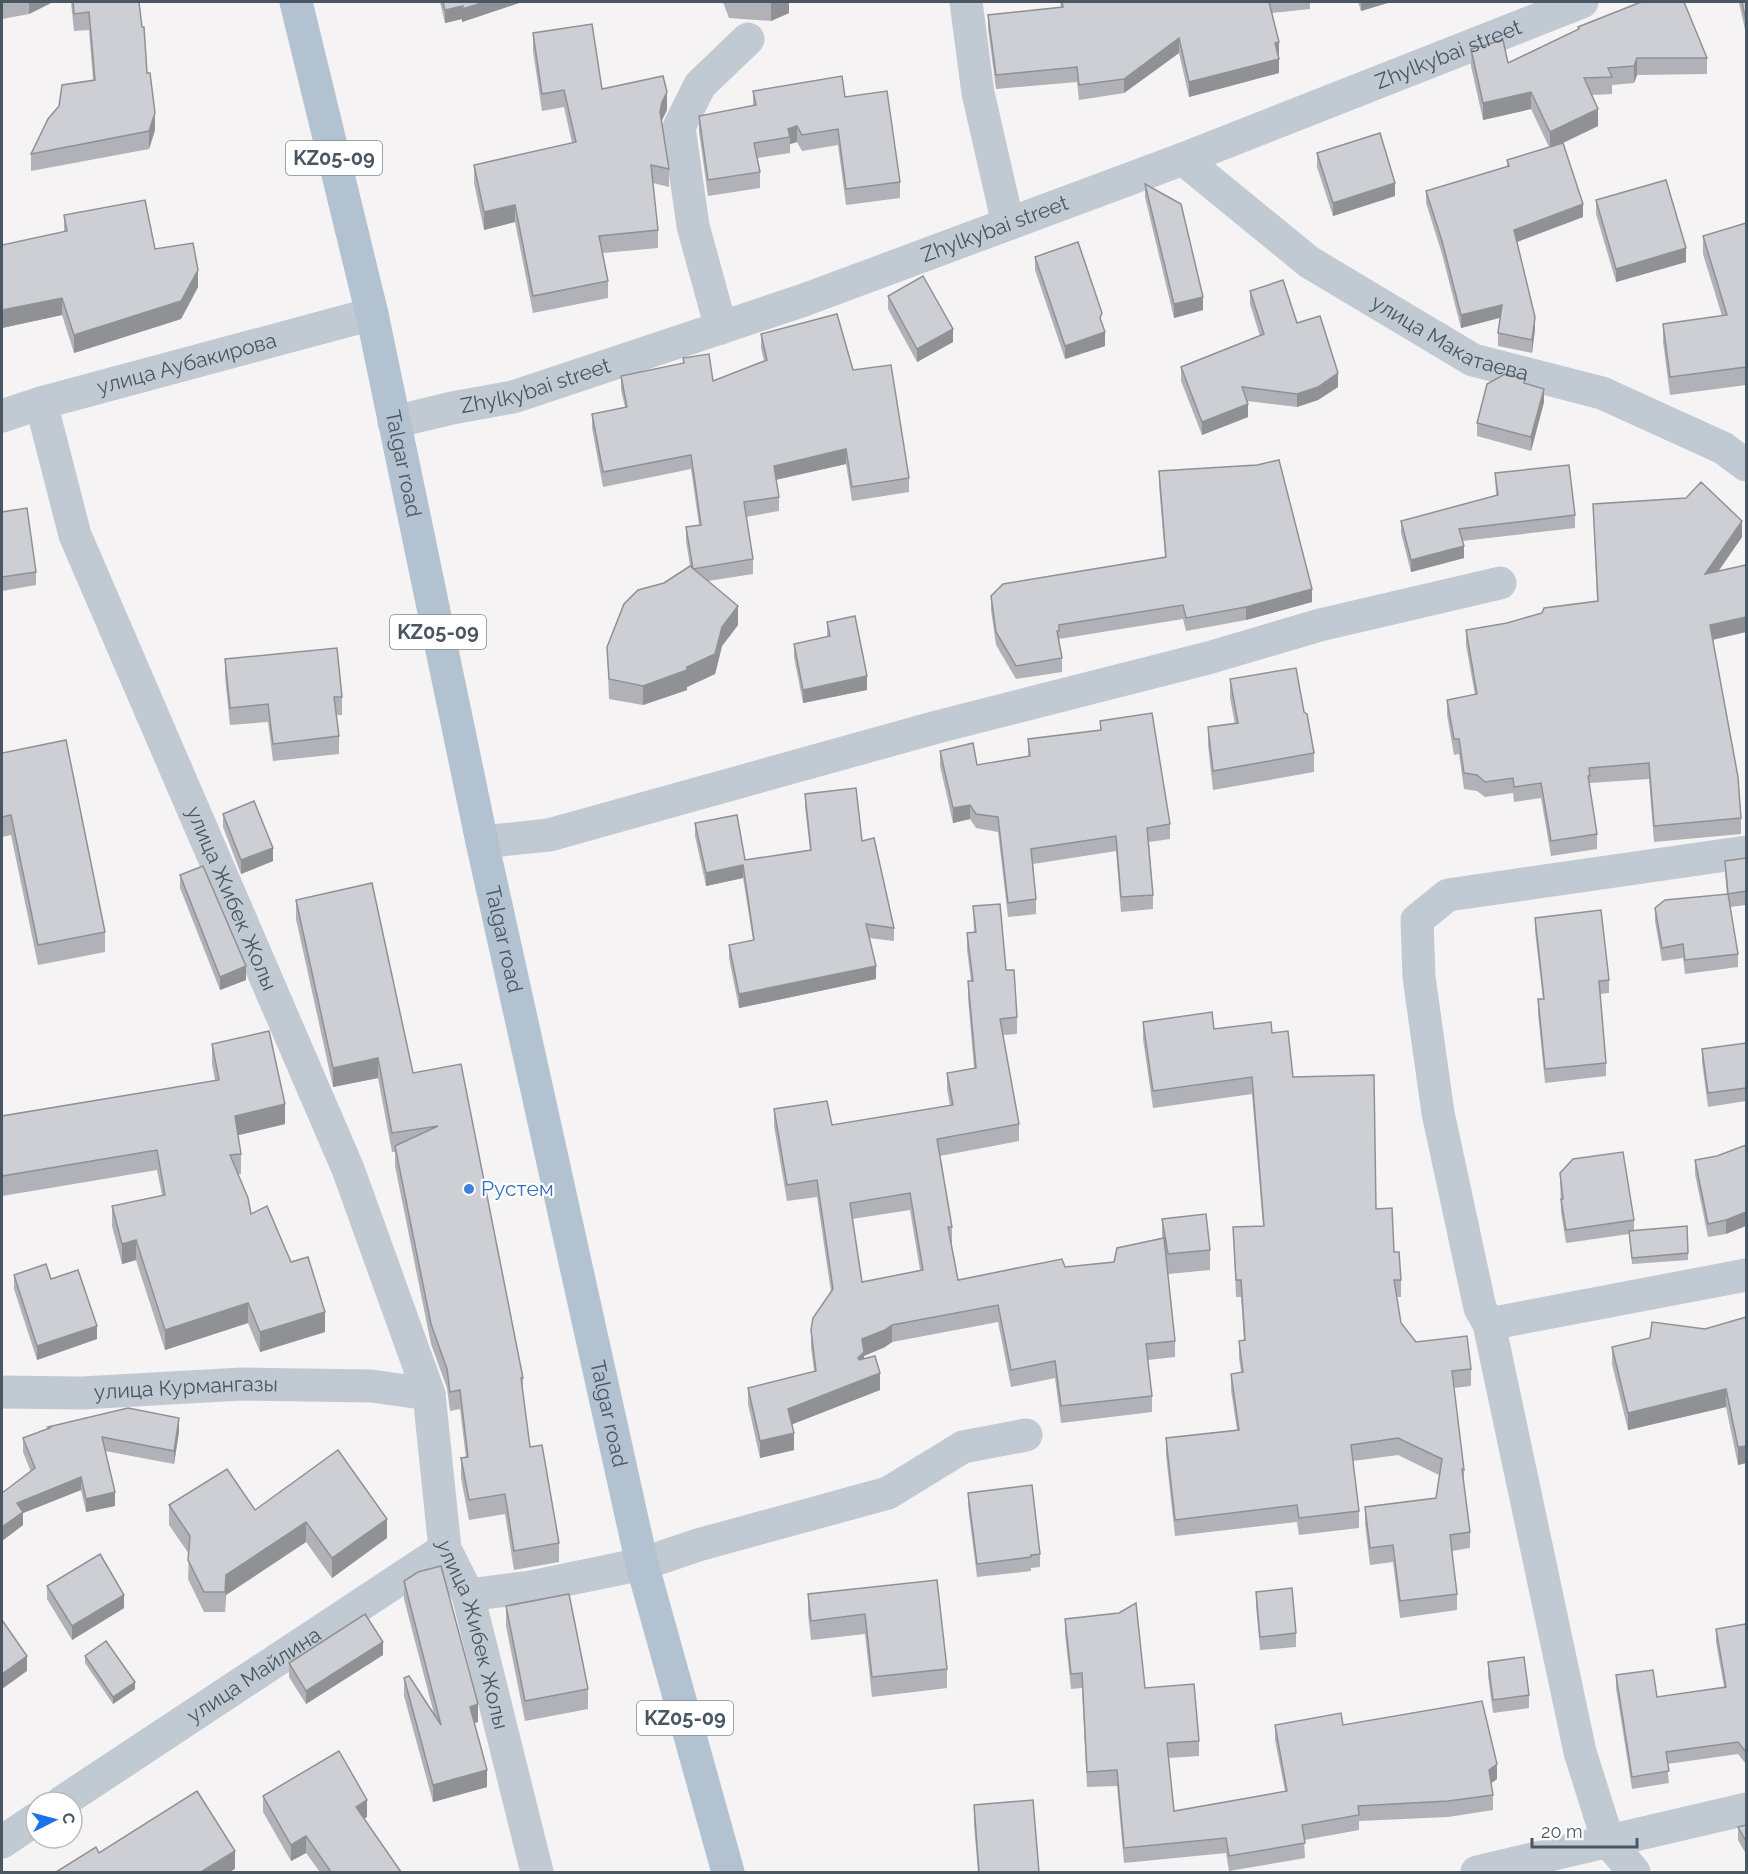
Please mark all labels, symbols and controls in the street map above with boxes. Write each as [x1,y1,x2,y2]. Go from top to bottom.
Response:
street label: Zhylkybai street [1372,14,1525,94]
road number: KZ05-09 [286,141,382,175]
street label: Zhylkybai street [918,190,1072,267]
street label: улица Макатаева [1367,289,1531,386]
street label: улица Аубакирова [94,327,279,399]
street label: Zhylkybai street [458,352,613,418]
street label: Talgar road [380,408,427,519]
road number: KZ05-09 [390,615,486,649]
street label: улица Жибек Жолы [181,802,283,994]
street label: Talgar road [480,883,528,995]
place label: Рустем [481,1176,554,1201]
marker: Рустем [462,1182,476,1196]
street label: Talgar road [585,1358,633,1469]
street label: улица Курмангазы [93,1371,278,1404]
street label: улица Жибек Жолы [432,1539,514,1732]
street label: улица Майлина [182,1622,325,1728]
road number: KZ05-09 [637,1701,733,1735]
north arrow [24,1790,84,1850]
scale bar [1532,1811,1637,1849]
text: С [58,1812,78,1825]
text: 20 m [1541,1821,1583,1842]

